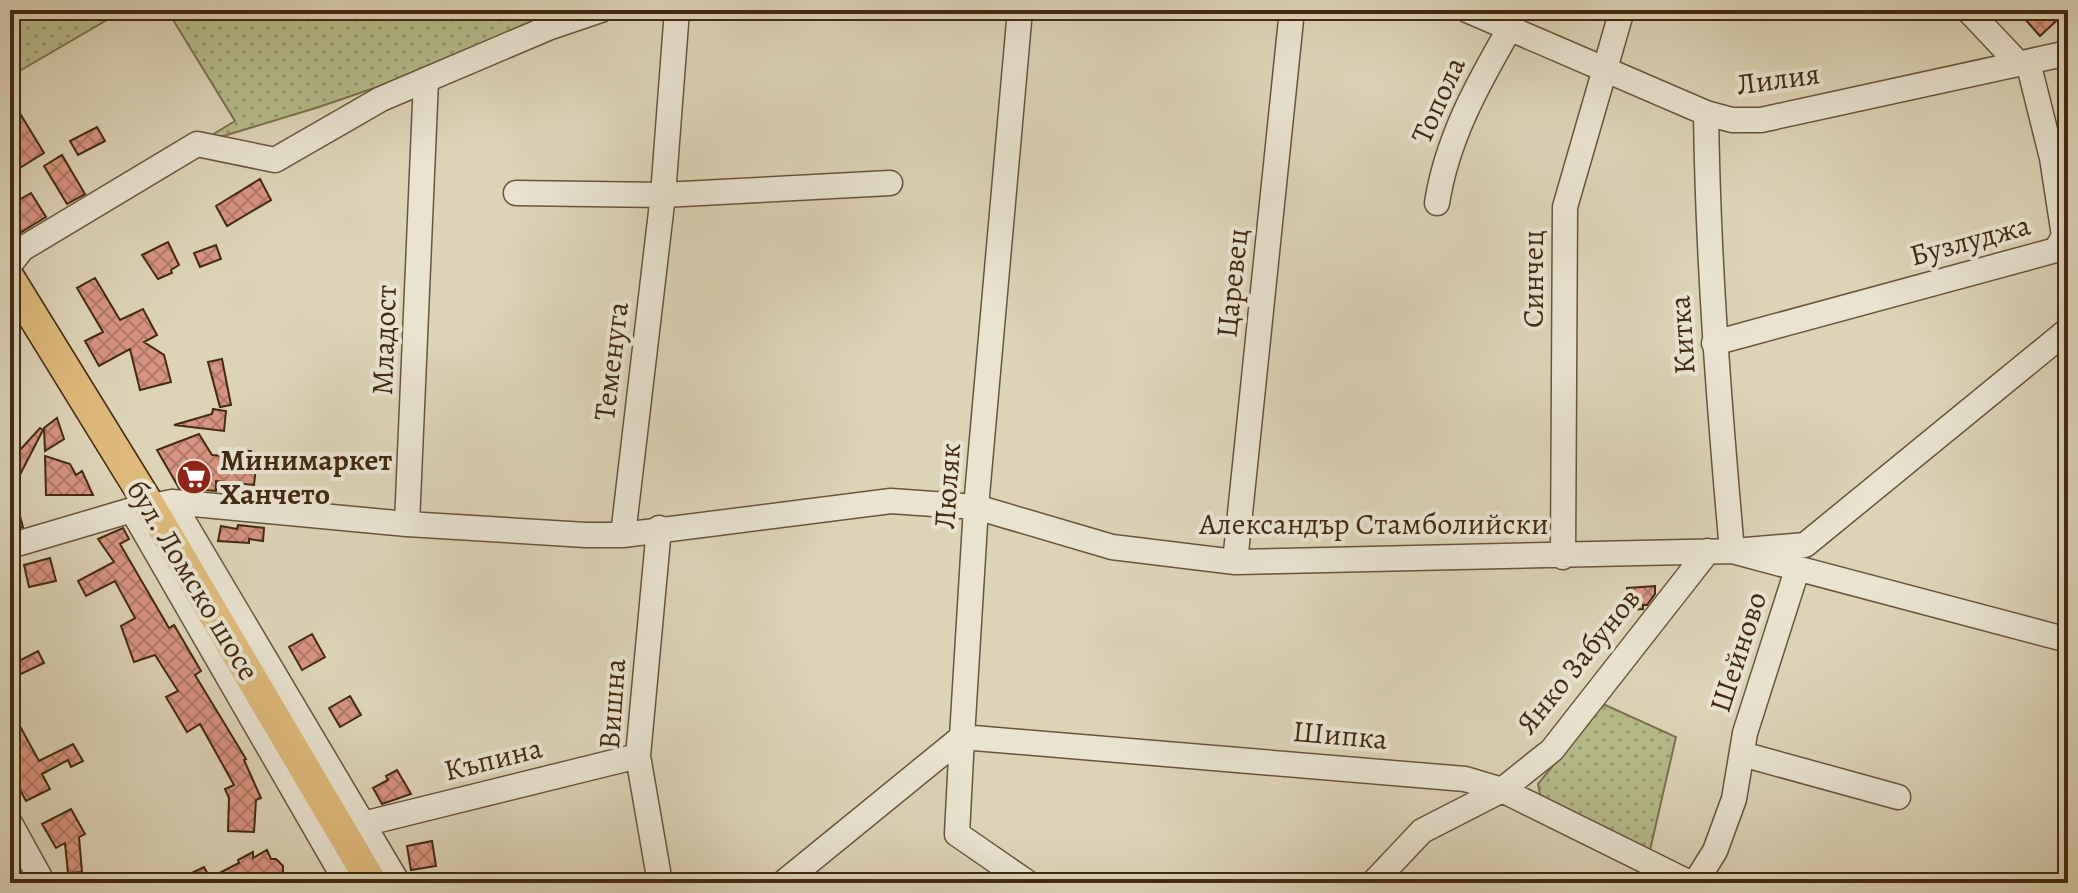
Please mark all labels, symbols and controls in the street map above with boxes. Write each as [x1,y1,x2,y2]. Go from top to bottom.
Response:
street label: Топола [1401,50,1475,150]
street label: Лилия [1734,53,1822,105]
street label: Бузлуджа [1905,205,2035,275]
street label: Царевец [1206,227,1258,339]
street label: Синчец [1513,230,1553,328]
street label: Младост [362,284,406,396]
street label: Китка [1659,294,1705,376]
street label: Теменуга [584,299,638,423]
place label: Минимаркет Ханчето [220,440,392,514]
street label: Люляк [924,442,970,530]
supermarket icon: Минимаркет Ханчето [175,458,213,496]
street label: бул. Ломско шосе [117,472,269,688]
street label: Александър Стамболийски [1198,504,1549,544]
street label: Янко Забунов [1507,580,1649,742]
street label: Шейново [1700,587,1776,717]
street label: Вишна [589,657,635,751]
street label: Шипка [1291,711,1389,759]
street label: Къпина [440,727,546,790]

